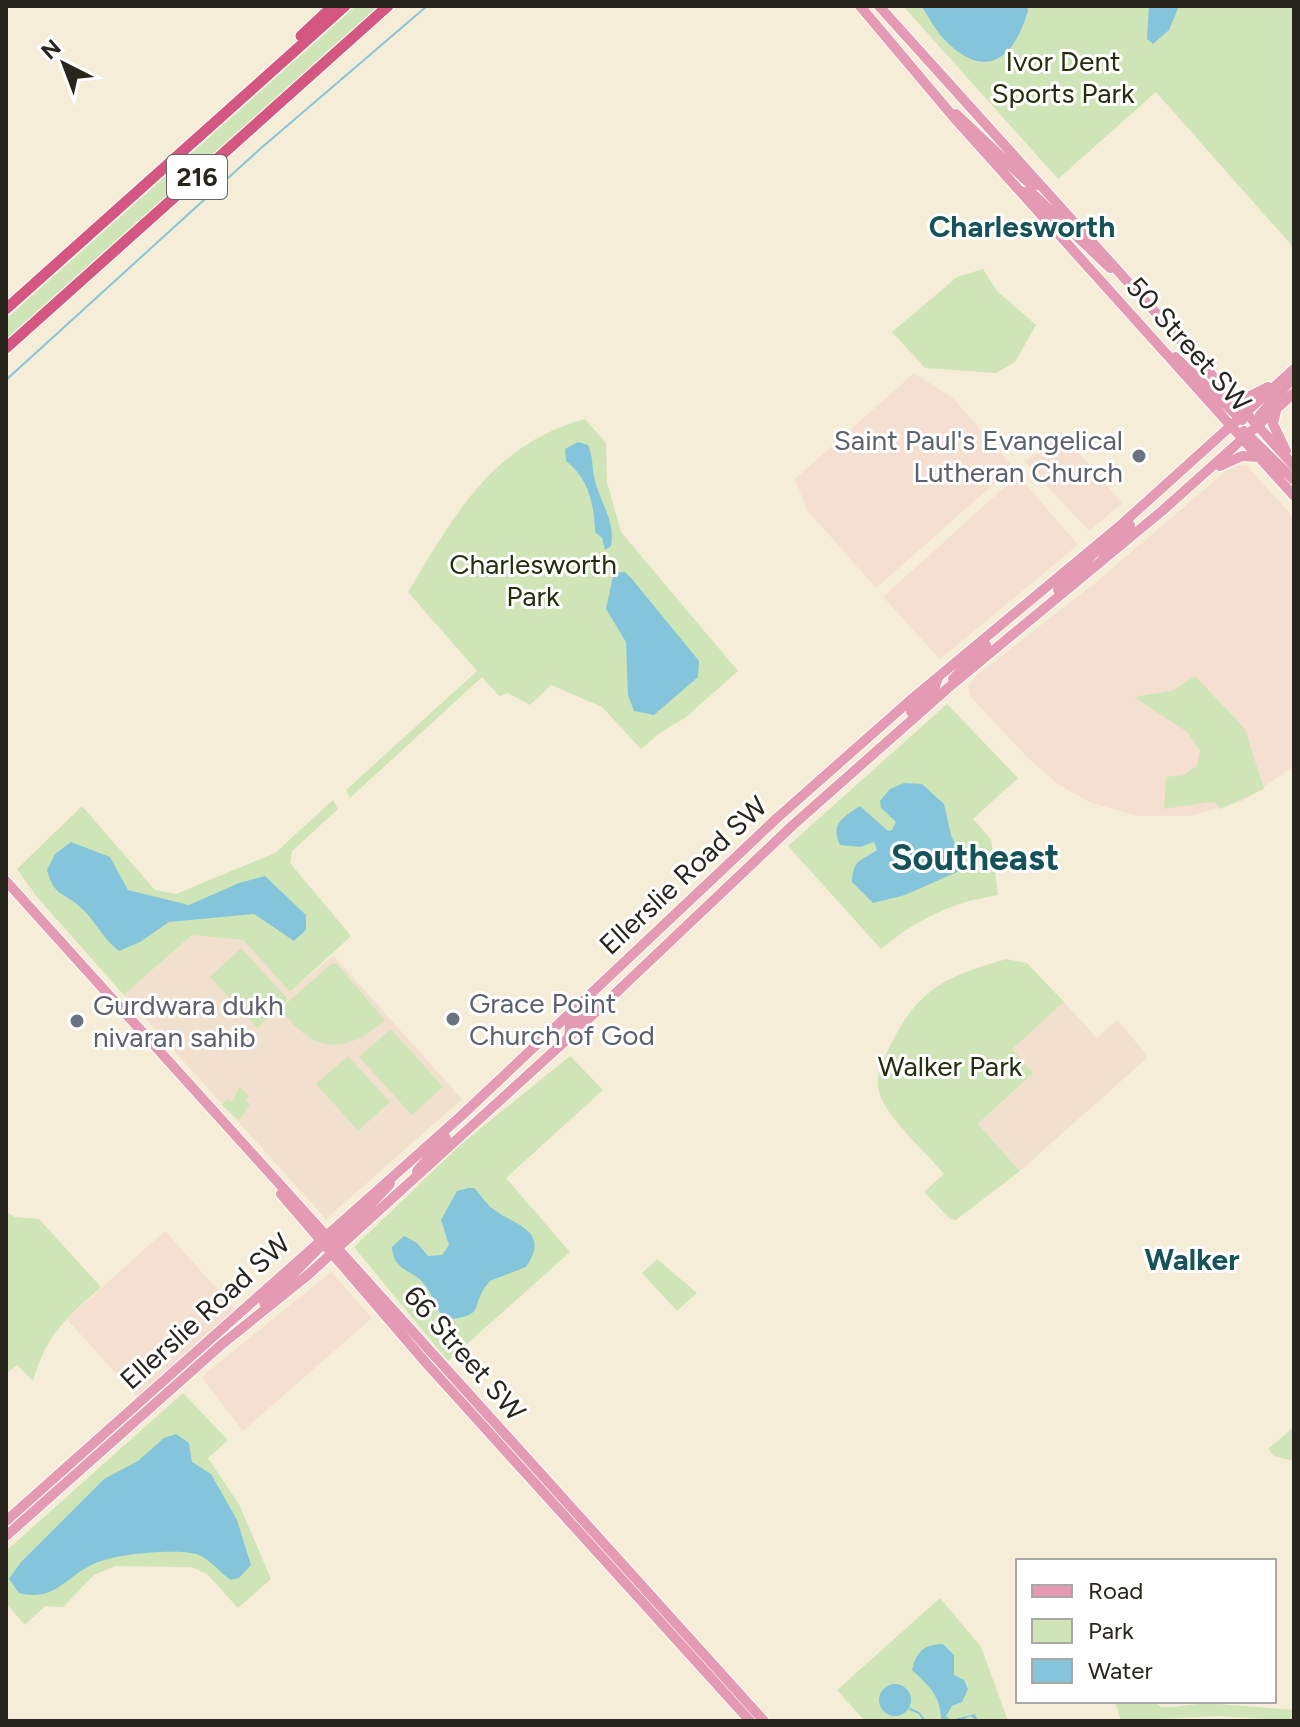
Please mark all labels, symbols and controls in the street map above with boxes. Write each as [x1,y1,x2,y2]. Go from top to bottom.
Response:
north arrow [24,24,104,104]
text: N [36,34,66,65]
park label: Ivor Dent Sports Park [991,44,1135,110]
road number: 216 [167,155,227,199]
district label: Charlesworth [929,208,1115,245]
street label: 50 Street SW [1119,269,1259,419]
place label: Saint Paul's Evangelical Lutheran Church [834,423,1123,489]
marker: Saint Paul's Evangelical Lutheran Church [1130,447,1148,465]
park label: Charlesworth Park [449,547,617,613]
street label: Ellerslie Road SW [592,788,774,961]
district label: Southeast [891,836,1059,879]
place label: Grace Point Church of God [469,986,655,1052]
place label: Gurdwara dukh nivaran sahib [93,988,284,1054]
marker: Grace Point Church of God [444,1010,462,1028]
marker: Gurdwara dukh nivaran sahib [68,1012,86,1030]
park label: Walker Park [878,1049,1023,1083]
street label: Ellerslie Road SW [113,1226,297,1396]
district label: Walker [1145,1241,1240,1278]
street label: 66 Street SW [397,1278,533,1428]
legend [1016,1559,1276,1703]
text: Road [1088,1576,1143,1605]
text: Park [1088,1616,1134,1645]
text: Water [1088,1656,1153,1685]

